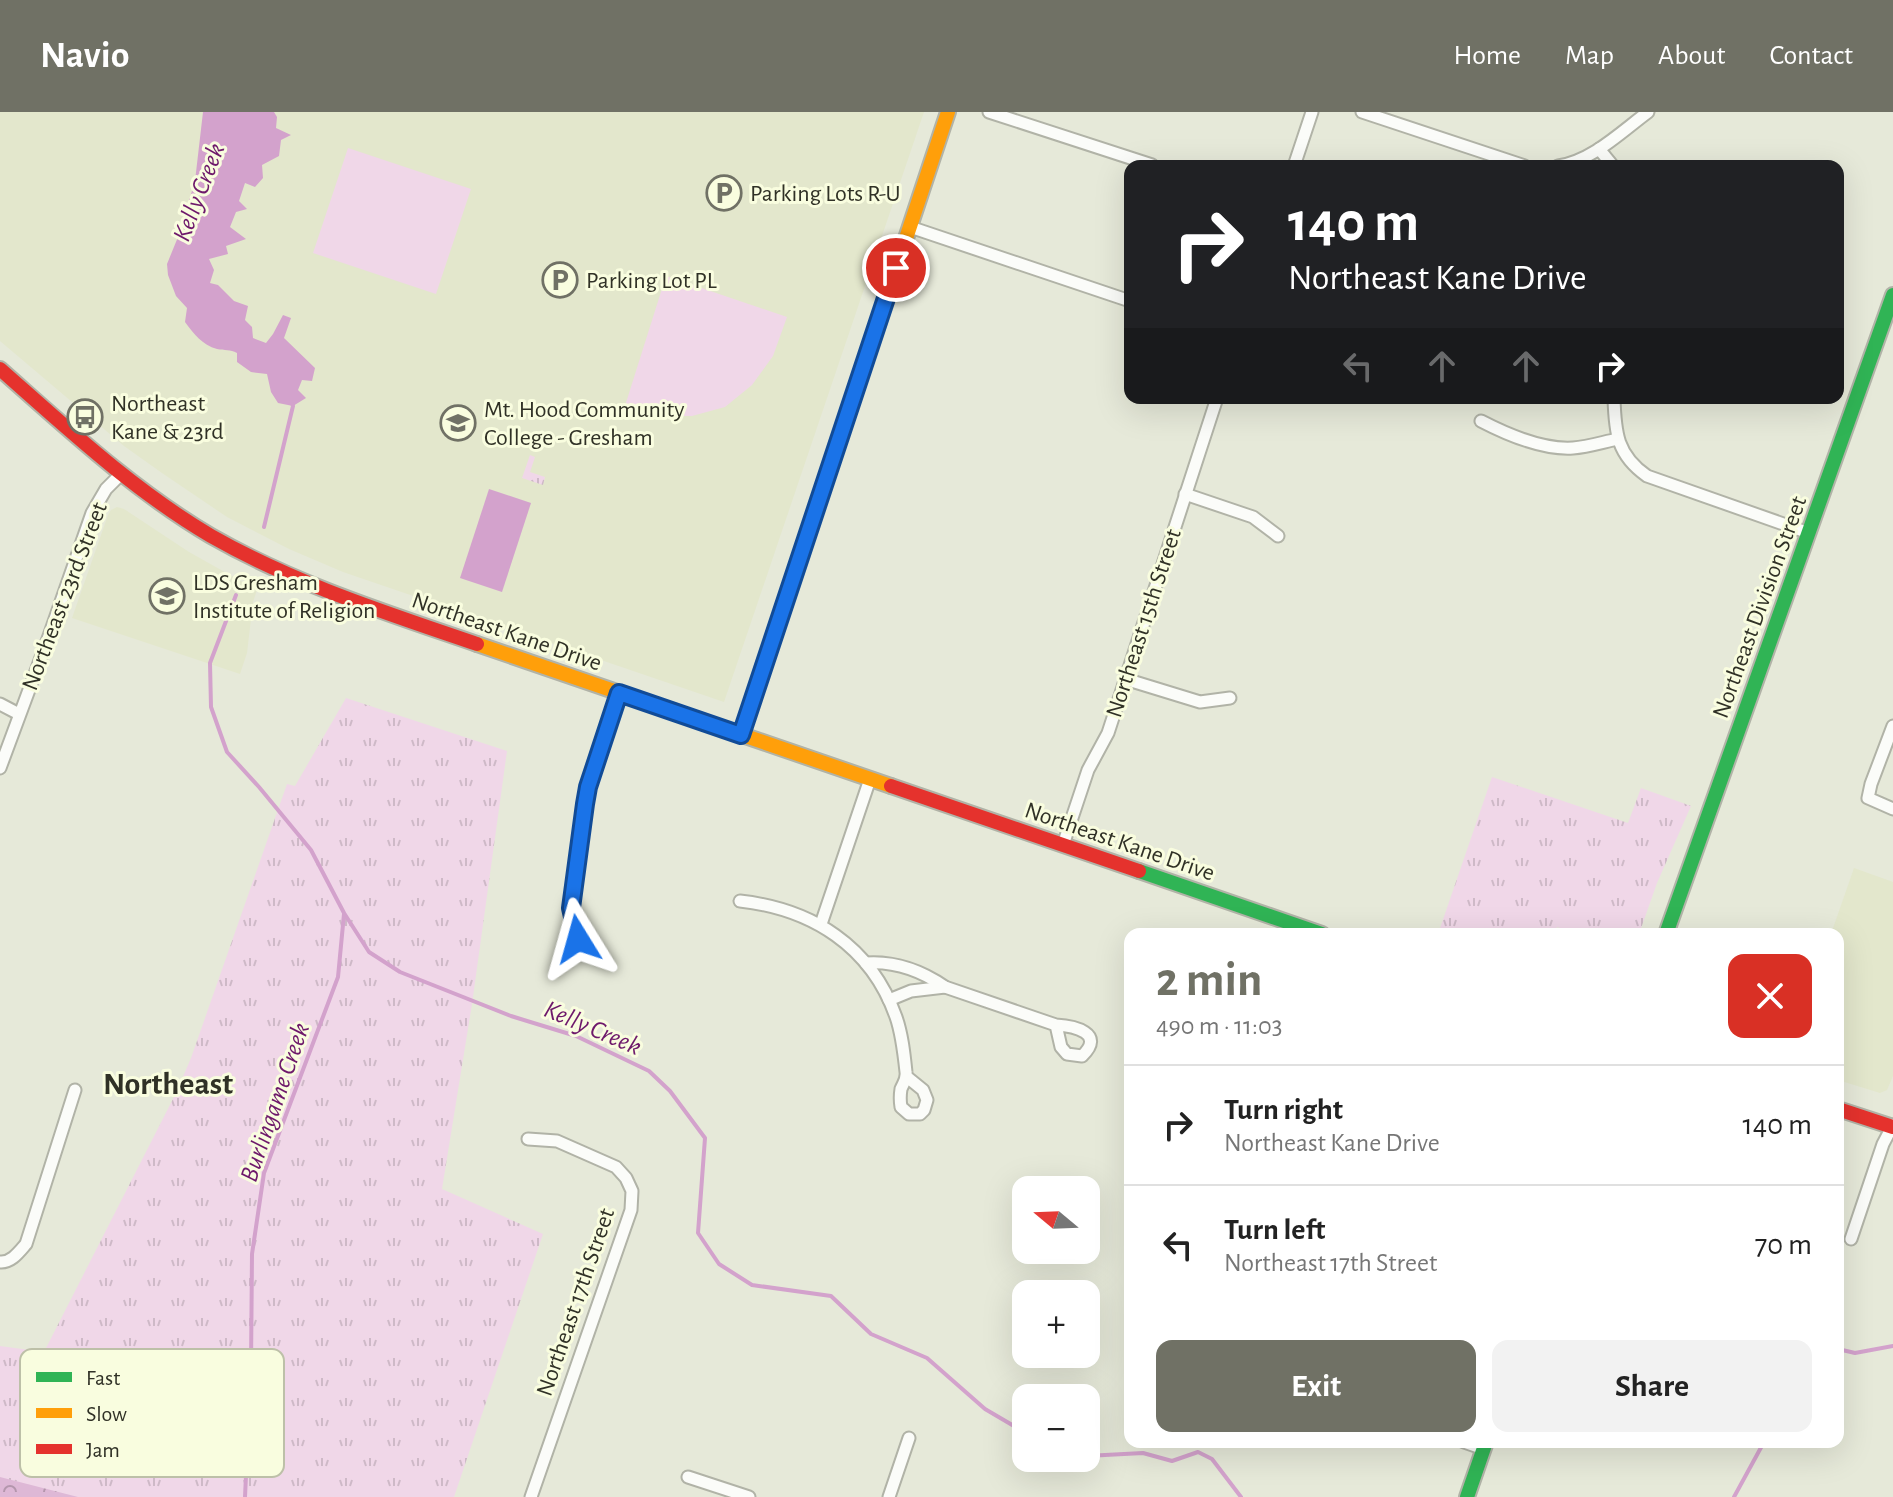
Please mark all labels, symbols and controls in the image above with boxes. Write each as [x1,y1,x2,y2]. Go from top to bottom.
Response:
text: Navio [40,37,129,75]
text: Home [1454,42,1521,70]
text: Map [1565,42,1614,70]
text: About [1658,42,1726,70]
text: Contact [1770,42,1853,70]
water label: Kelly Creek [168,140,229,245]
parking icon: Parking Lots R-U [705,174,743,212]
place label: Parking Lots R-U [750,182,901,206]
icon: right [1156,192,1260,296]
text: 140 m [1288,195,1419,251]
pin [862,234,930,302]
icon: arrive [874,246,918,290]
text: Northeast Kane Drive [1288,260,1587,296]
parking icon: Parking Lot PL [541,261,579,299]
place label: Parking Lot PL [586,269,717,293]
icon: left [1336,344,1380,388]
icon: ahead [1420,344,1464,388]
icon: ahead [1504,344,1548,388]
icon: right [1588,344,1632,388]
place label: Northeast Kane & 23rd [111,392,224,444]
bus stop icon: Northeast Kane & 23rd [66,398,104,436]
place label: Mt. Hood Community College - Gresham [484,398,685,450]
school or university icon: Mt. Hood Community College - Gresham [439,404,477,442]
street label: Northeast Division Street [1709,493,1811,722]
street label: Northeast 23rd Street [18,499,112,694]
street label: Northeast 15th Street [1102,526,1186,721]
place label: LDS Gresham Institute of Religion [193,571,375,623]
school or university icon: LDS Gresham Institute of Religion [148,577,186,615]
street label: Northeast Kane Drive [409,588,605,676]
street label: Northeast Kane Drive [1022,798,1218,886]
position arrow [536,897,620,981]
button: close [1728,954,1812,1038]
text: 2 min [1156,957,1263,1005]
water label: Kelly Creek [540,996,645,1060]
text: 490 m · 11:03 [1156,1013,1282,1039]
water label: Burlingame Creek [236,1020,314,1185]
district label: Northeast [103,1068,233,1100]
text: Turn right [1224,1095,1343,1125]
icon: right [1156,1103,1200,1147]
text: 140 m [1742,1110,1812,1140]
text: Northeast Kane Drive [1224,1130,1440,1156]
north arrow [1012,1176,1100,1264]
map controls [1012,1176,1100,1472]
street label: Northeast 17th Street [533,1205,619,1399]
text: Turn left [1224,1215,1325,1245]
icon: left [1156,1223,1200,1267]
text: 70 m [1755,1230,1812,1260]
text: Northeast 17th Street [1224,1250,1437,1276]
button: + [1012,1280,1100,1368]
button: Exit [1156,1340,1476,1432]
button: Share [1492,1340,1812,1432]
legend [20,1349,284,1477]
text: Fast [86,1367,120,1389]
button: − [1012,1384,1100,1472]
text: Slow [86,1403,127,1425]
text: Jam [86,1439,120,1461]

